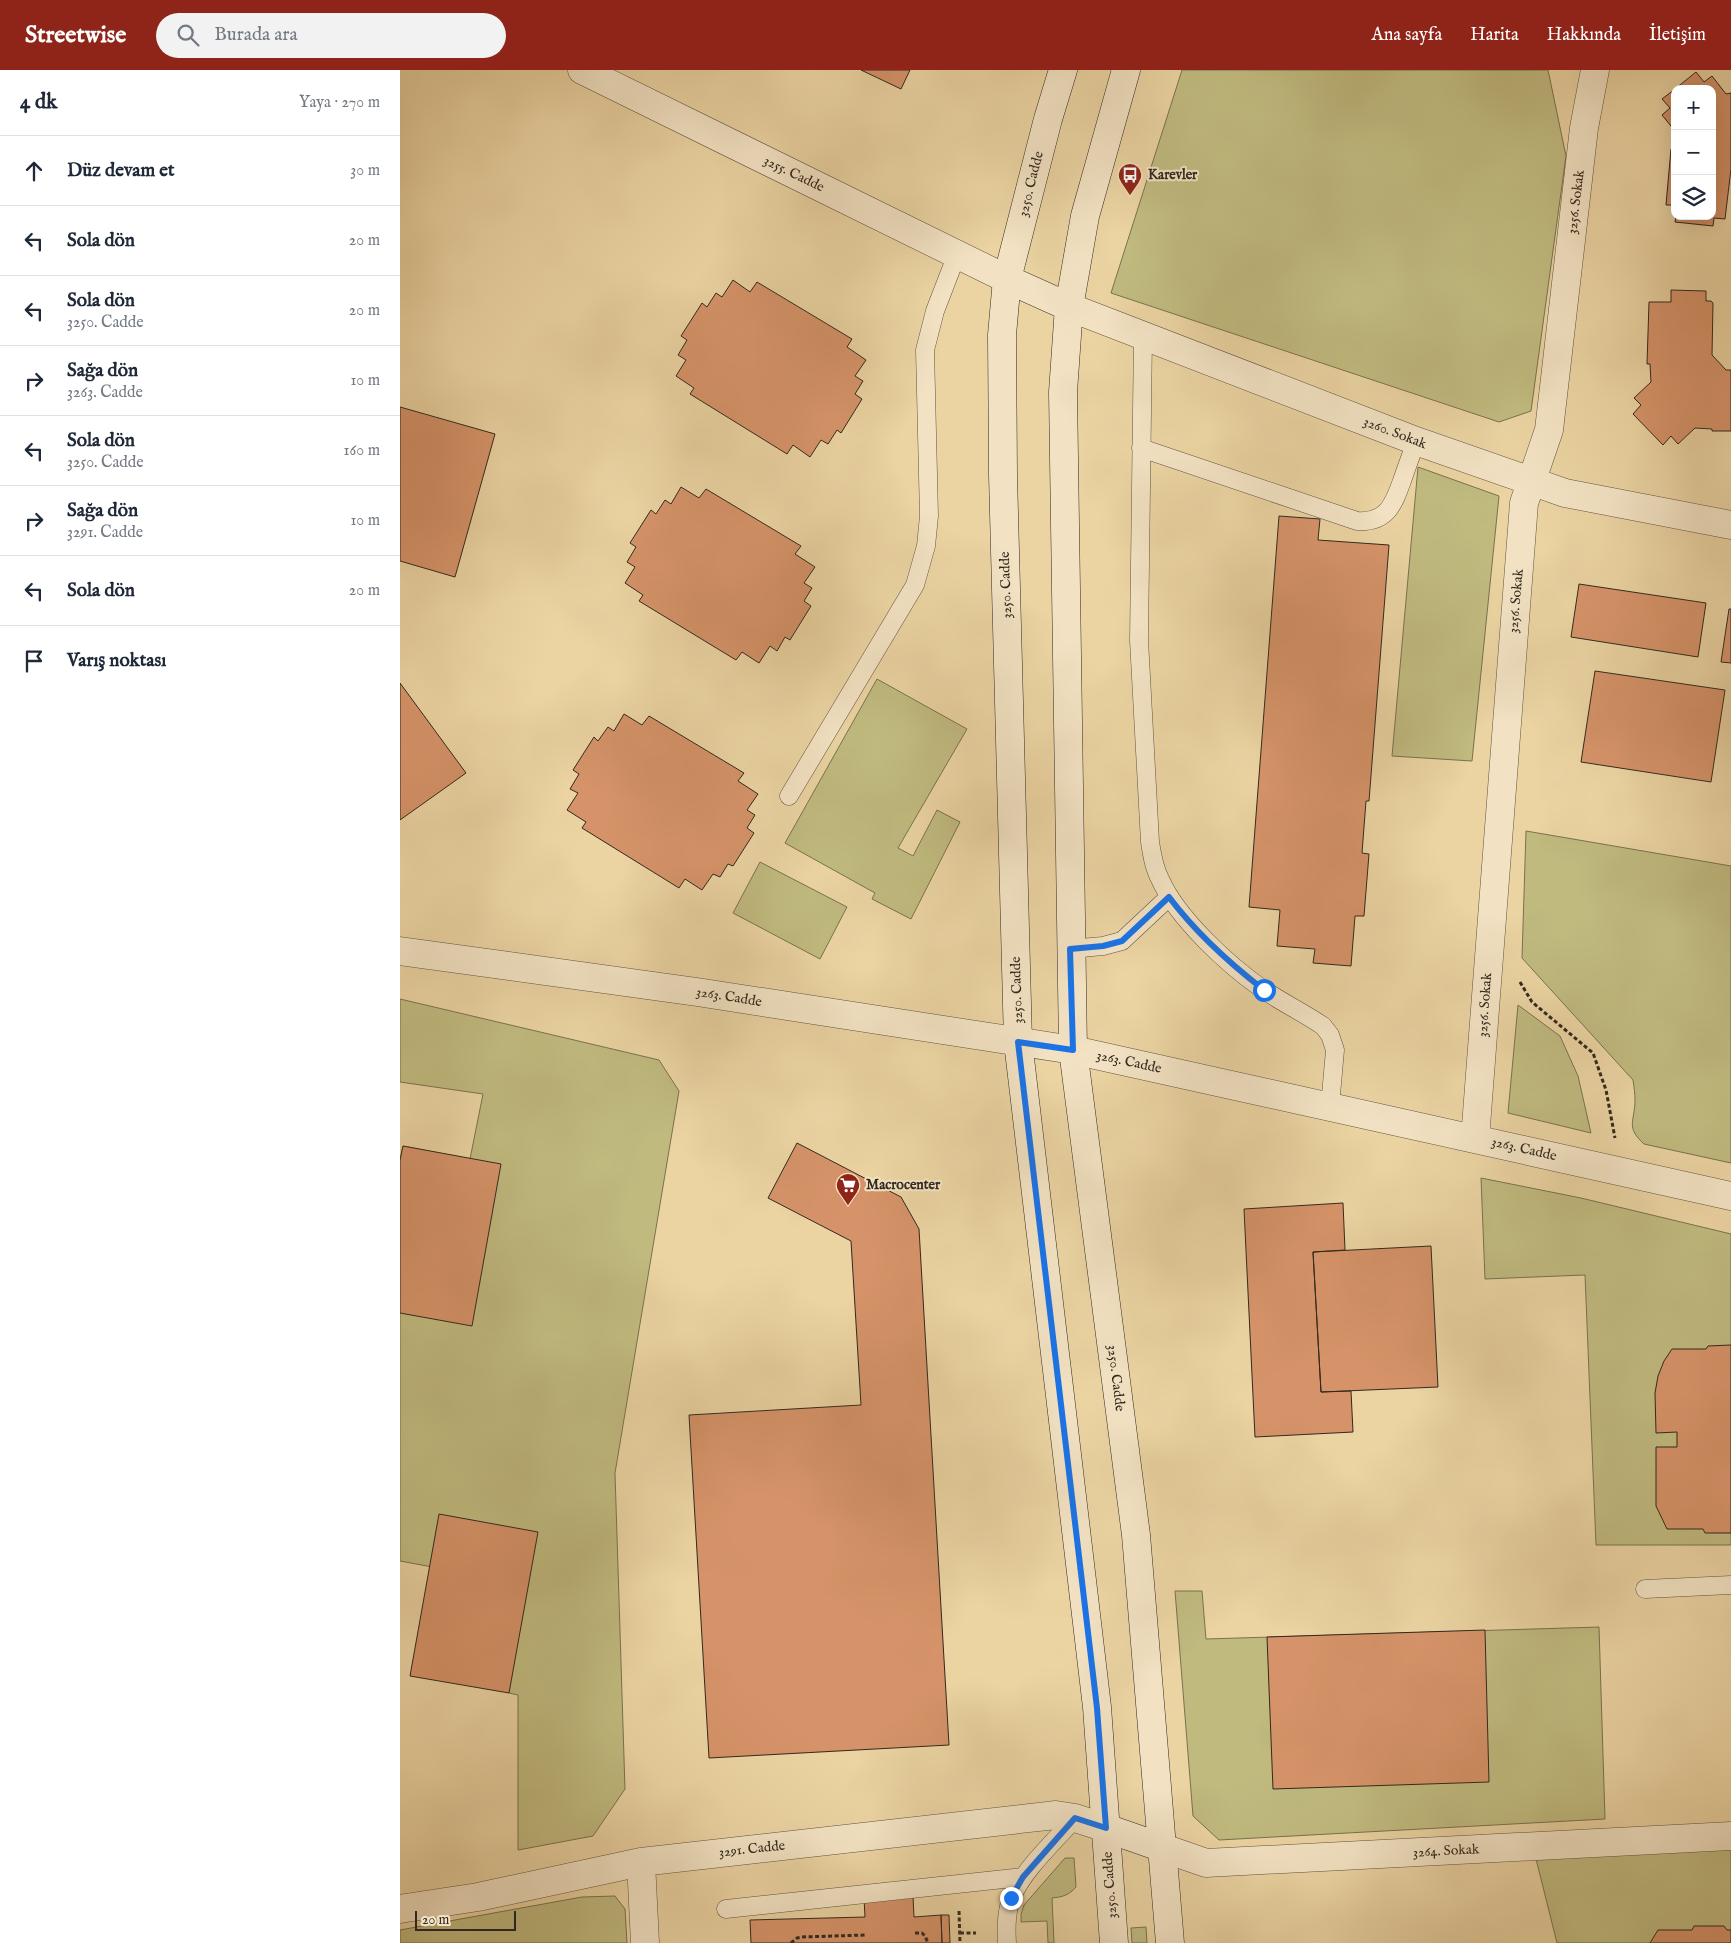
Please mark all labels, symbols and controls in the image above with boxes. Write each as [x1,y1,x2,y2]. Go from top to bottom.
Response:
search box [156,13,506,58]
text: Streetwise [25,20,126,51]
icon: search [174,21,202,49]
text: Burada ara [214,23,298,47]
text: Ana sayfa [1372,24,1442,47]
text: Harita [1470,24,1519,47]
text: Hakkında [1547,24,1621,47]
text: İletişim [1649,24,1706,47]
map controls [1671,85,1716,220]
button: + [1671,85,1716,130]
text: 4 dk [20,89,57,116]
text: Yaya · 270 m [299,93,380,113]
button: − [1671,130,1716,175]
street label: 3250. Cadde [1014,149,1048,219]
street label: 3255. Cadde [761,152,828,197]
icon: ahead [20,157,48,185]
text: Düz devam et [67,159,175,183]
text: 30 m [350,161,380,181]
bus stop icon: Karevler [1117,162,1143,196]
place label: Karevler [1148,166,1198,184]
street label: 3256. Sokak [1563,168,1589,235]
button: layers [1671,175,1716,220]
icon: left [20,227,48,255]
text: Sola dön [67,229,135,253]
text: 20 m [349,231,380,251]
text: Sola dön [67,289,135,313]
icon: left [20,297,48,325]
text: 20 m [349,301,380,321]
text: 3250. Cadde [67,313,144,333]
text: Sağa dön [67,359,138,383]
icon: right [20,367,48,395]
text: 10 m [350,371,380,391]
text: 3263. Cadde [67,383,143,403]
street label: 3260. Sokak [1361,413,1430,453]
text: Sola dön [67,429,135,453]
icon: left [20,437,48,465]
text: 160 m [344,441,380,461]
text: 3250. Cadde [67,453,144,473]
text: Sağa dön [67,499,138,523]
icon: right [20,507,48,535]
text: 10 m [350,511,380,531]
text: 3291. Cadde [67,523,143,543]
street label: 3250. Cadde [996,551,1016,619]
street label: 3256. Sokak [1504,568,1528,634]
icon: left [20,577,48,605]
text: Sola dön [67,579,135,603]
text: 20 m [349,581,380,601]
icon: arrive [20,647,48,675]
text: Varış noktası [67,649,166,673]
street label: 3250. Cadde [1007,956,1027,1024]
street label: 3256. Sokak [1474,972,1496,1038]
route start [1253,979,1276,1002]
street label: 3263. Cadde [695,983,764,1011]
street label: 3263. Cadde [1095,1046,1164,1078]
street label: 3263. Cadde [1490,1133,1559,1165]
supermarket icon: Macrocenter [835,1172,861,1206]
place label: Macrocenter [866,1176,941,1194]
street label: 3250. Cadde [1103,1344,1129,1413]
street label: 3291. Cadde [718,1837,787,1861]
street label: 3264. Sokak [1412,1840,1480,1862]
street label: 3250. Cadde [1099,1850,1121,1919]
route end [1000,1887,1023,1910]
scale bar [415,1908,516,1931]
text: 20 m [422,1911,449,1929]

